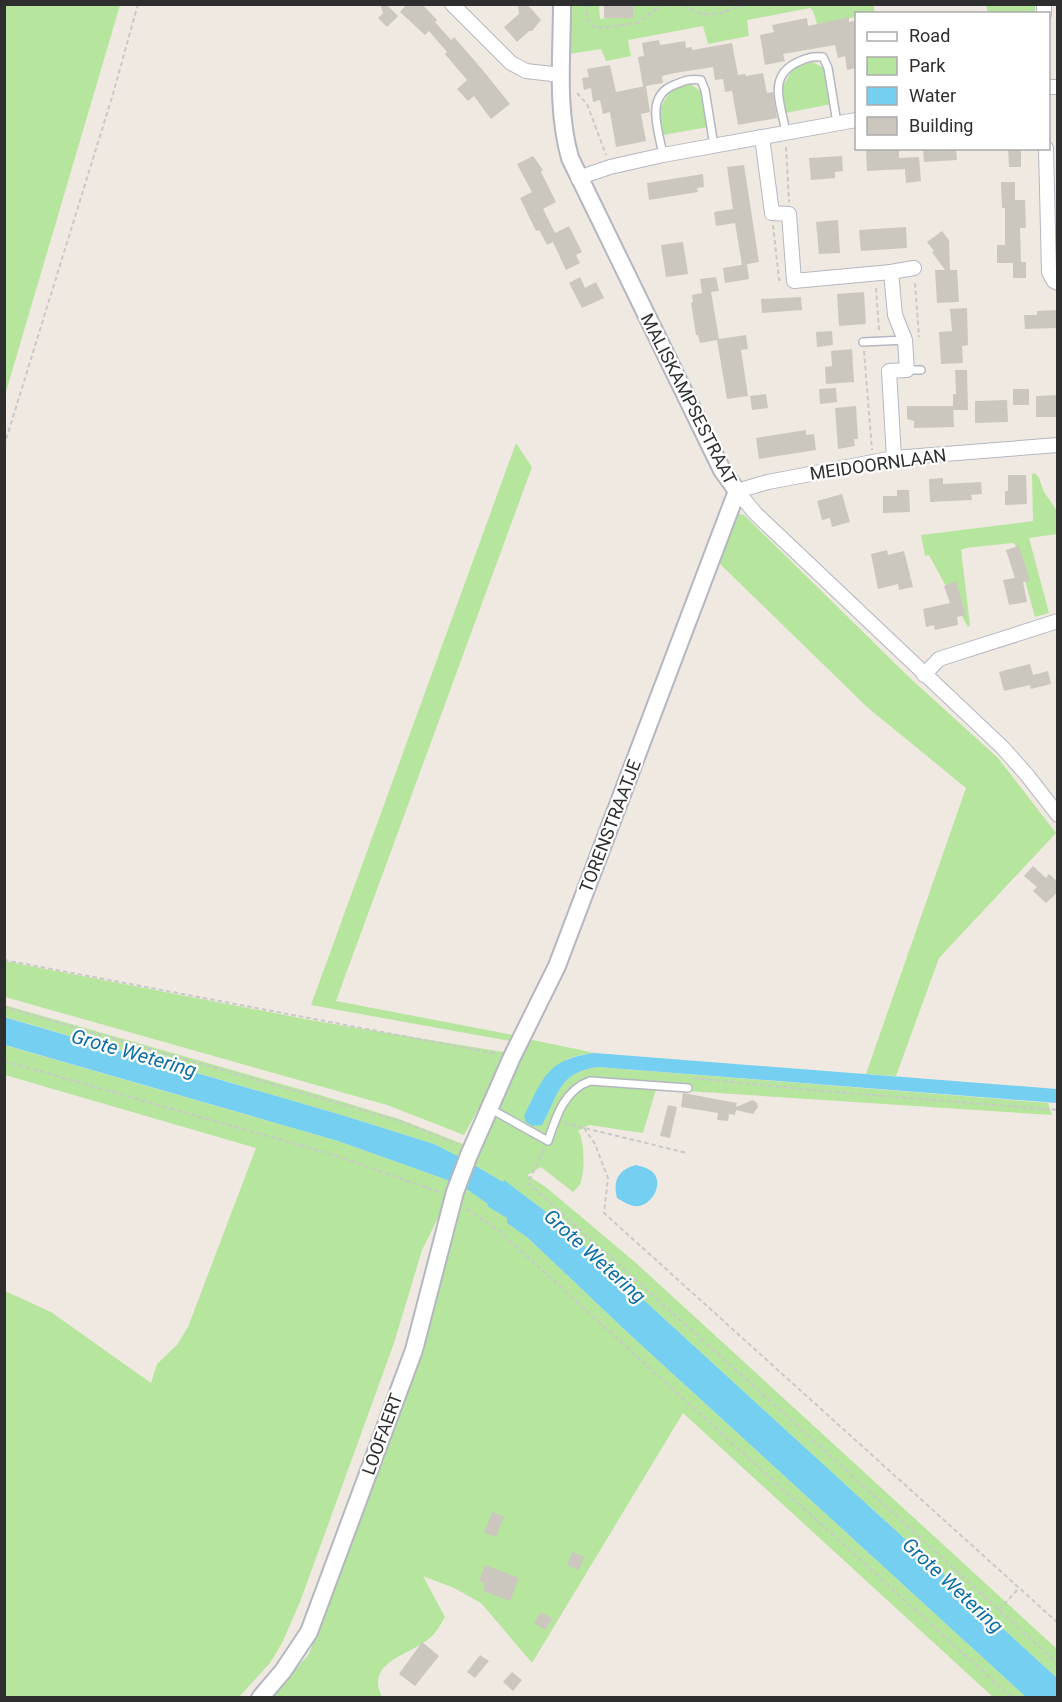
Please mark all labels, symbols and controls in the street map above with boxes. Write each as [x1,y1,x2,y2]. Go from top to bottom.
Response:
legend [855,12,1050,150]
text: Road [909,25,950,46]
text: Park [909,55,946,76]
text: Water [909,85,956,106]
text: Building [909,115,973,136]
street label: MALISKAMPSESTRAAT [637,310,741,488]
street label: MEIDOORNLAAN [808,444,948,484]
street label: TORENSTRAATJE [575,757,645,895]
water label: Grote Wetering [69,1024,199,1082]
water label: Grote Wetering [539,1204,651,1308]
street label: LOOFAERT [358,1390,407,1478]
water label: Grote Wetering [898,1532,1008,1638]

